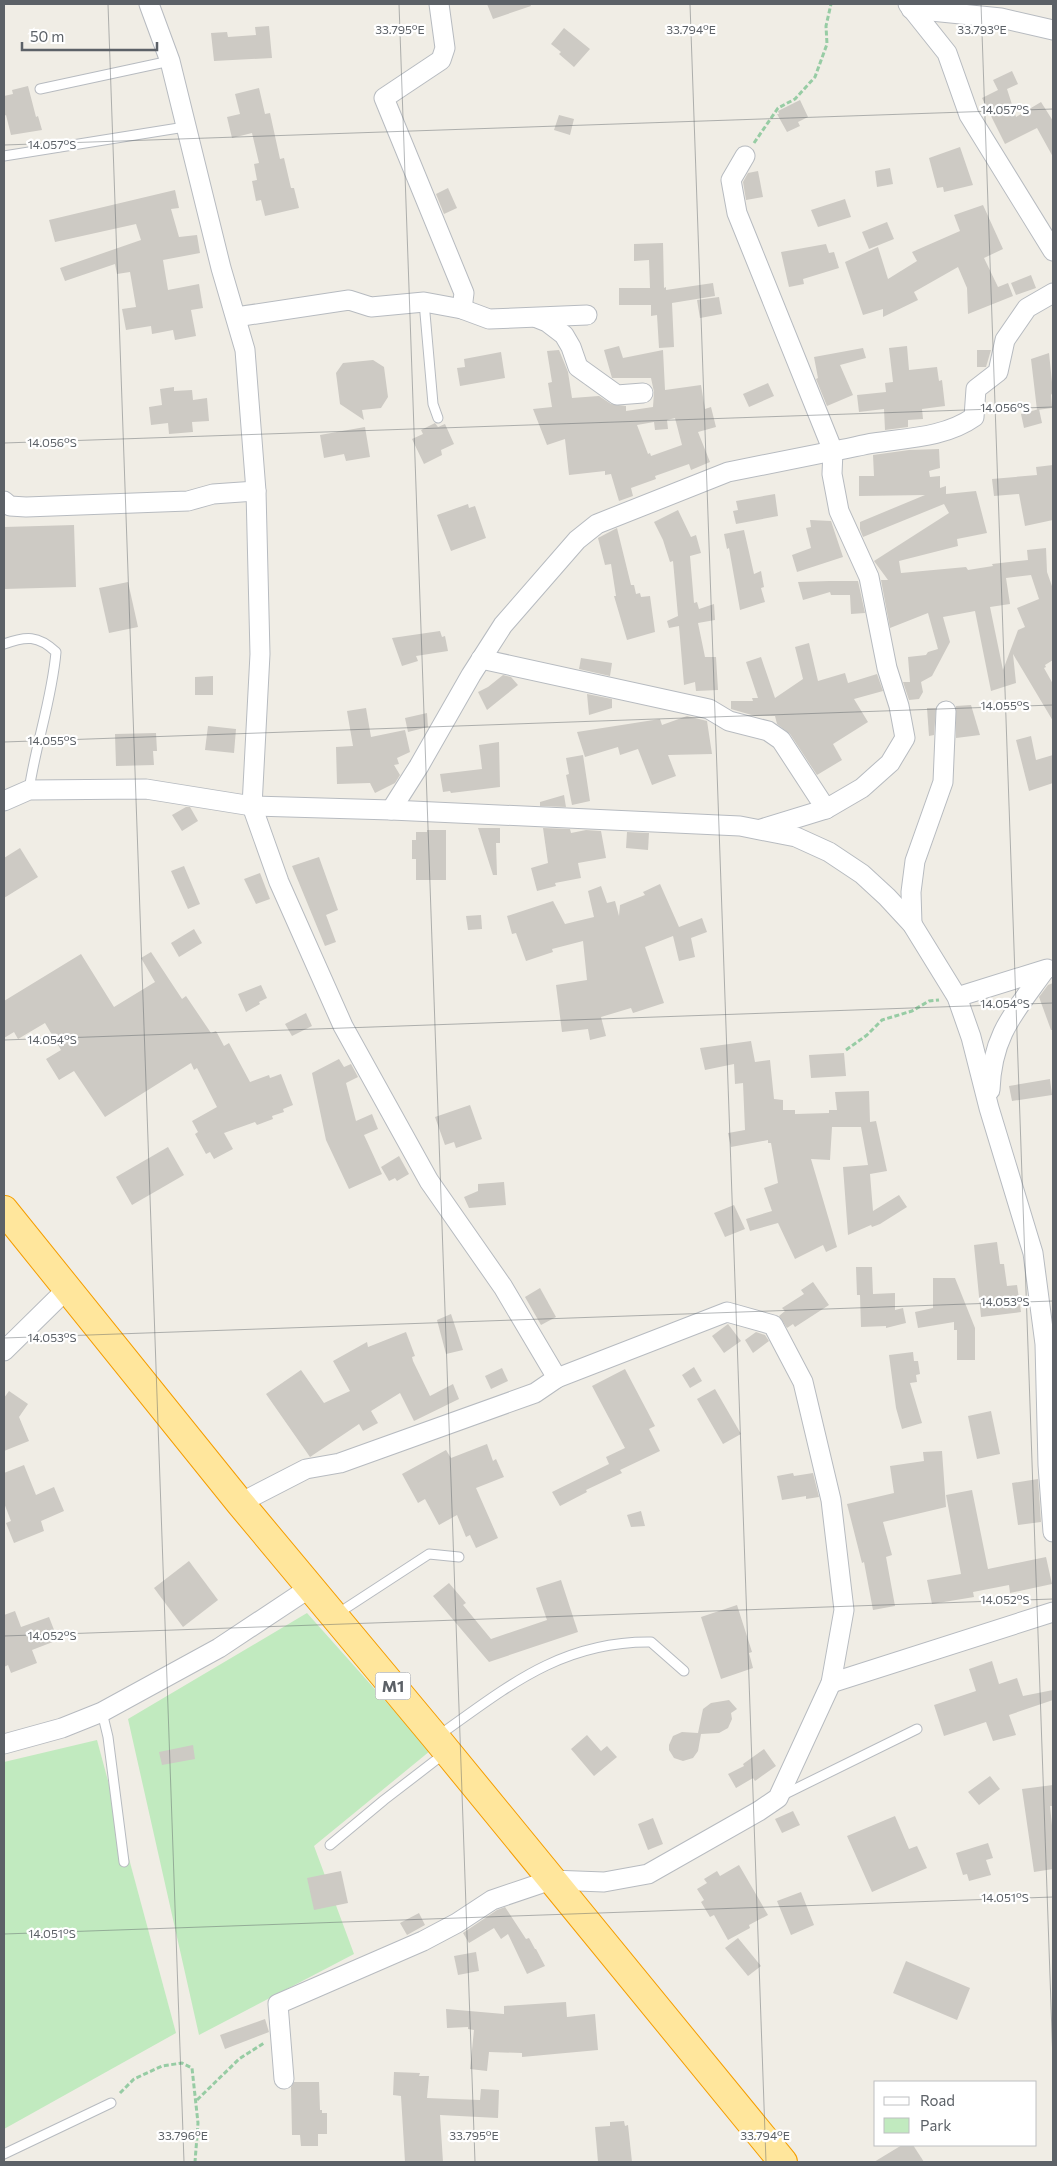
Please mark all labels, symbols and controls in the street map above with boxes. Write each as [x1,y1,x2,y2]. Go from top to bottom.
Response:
scale bar [22,20,158,52]
text: 33.795°E [375,22,425,36]
text: 33.794°E [666,22,716,36]
text: 33.793°E [957,22,1007,36]
text: 50 m [30,27,64,45]
text: 14.057°S [981,102,1029,116]
text: 14.057°S [28,137,76,151]
text: 14.056°S [980,400,1030,414]
text: 14.056°S [27,435,77,449]
text: 14.055°S [980,698,1030,712]
text: 14.055°S [27,733,77,747]
text: 14.054°S [980,996,1030,1010]
text: 14.054°S [27,1032,77,1046]
text: 14.053°S [980,1294,1030,1308]
text: 14.053°S [27,1330,77,1344]
text: 14.052°S [980,1592,1030,1606]
text: 14.052°S [27,1628,77,1642]
road number: M1 [376,1672,410,1700]
text: 14.051°S [981,1890,1029,1904]
text: 14.051°S [28,1926,76,1940]
legend [874,2081,1037,2146]
text: Road [920,2091,955,2109]
text: Park [920,2116,951,2134]
text: 33.796°E [158,2128,208,2142]
text: 33.795°E [449,2128,499,2142]
text: 33.794°E [740,2128,790,2142]

